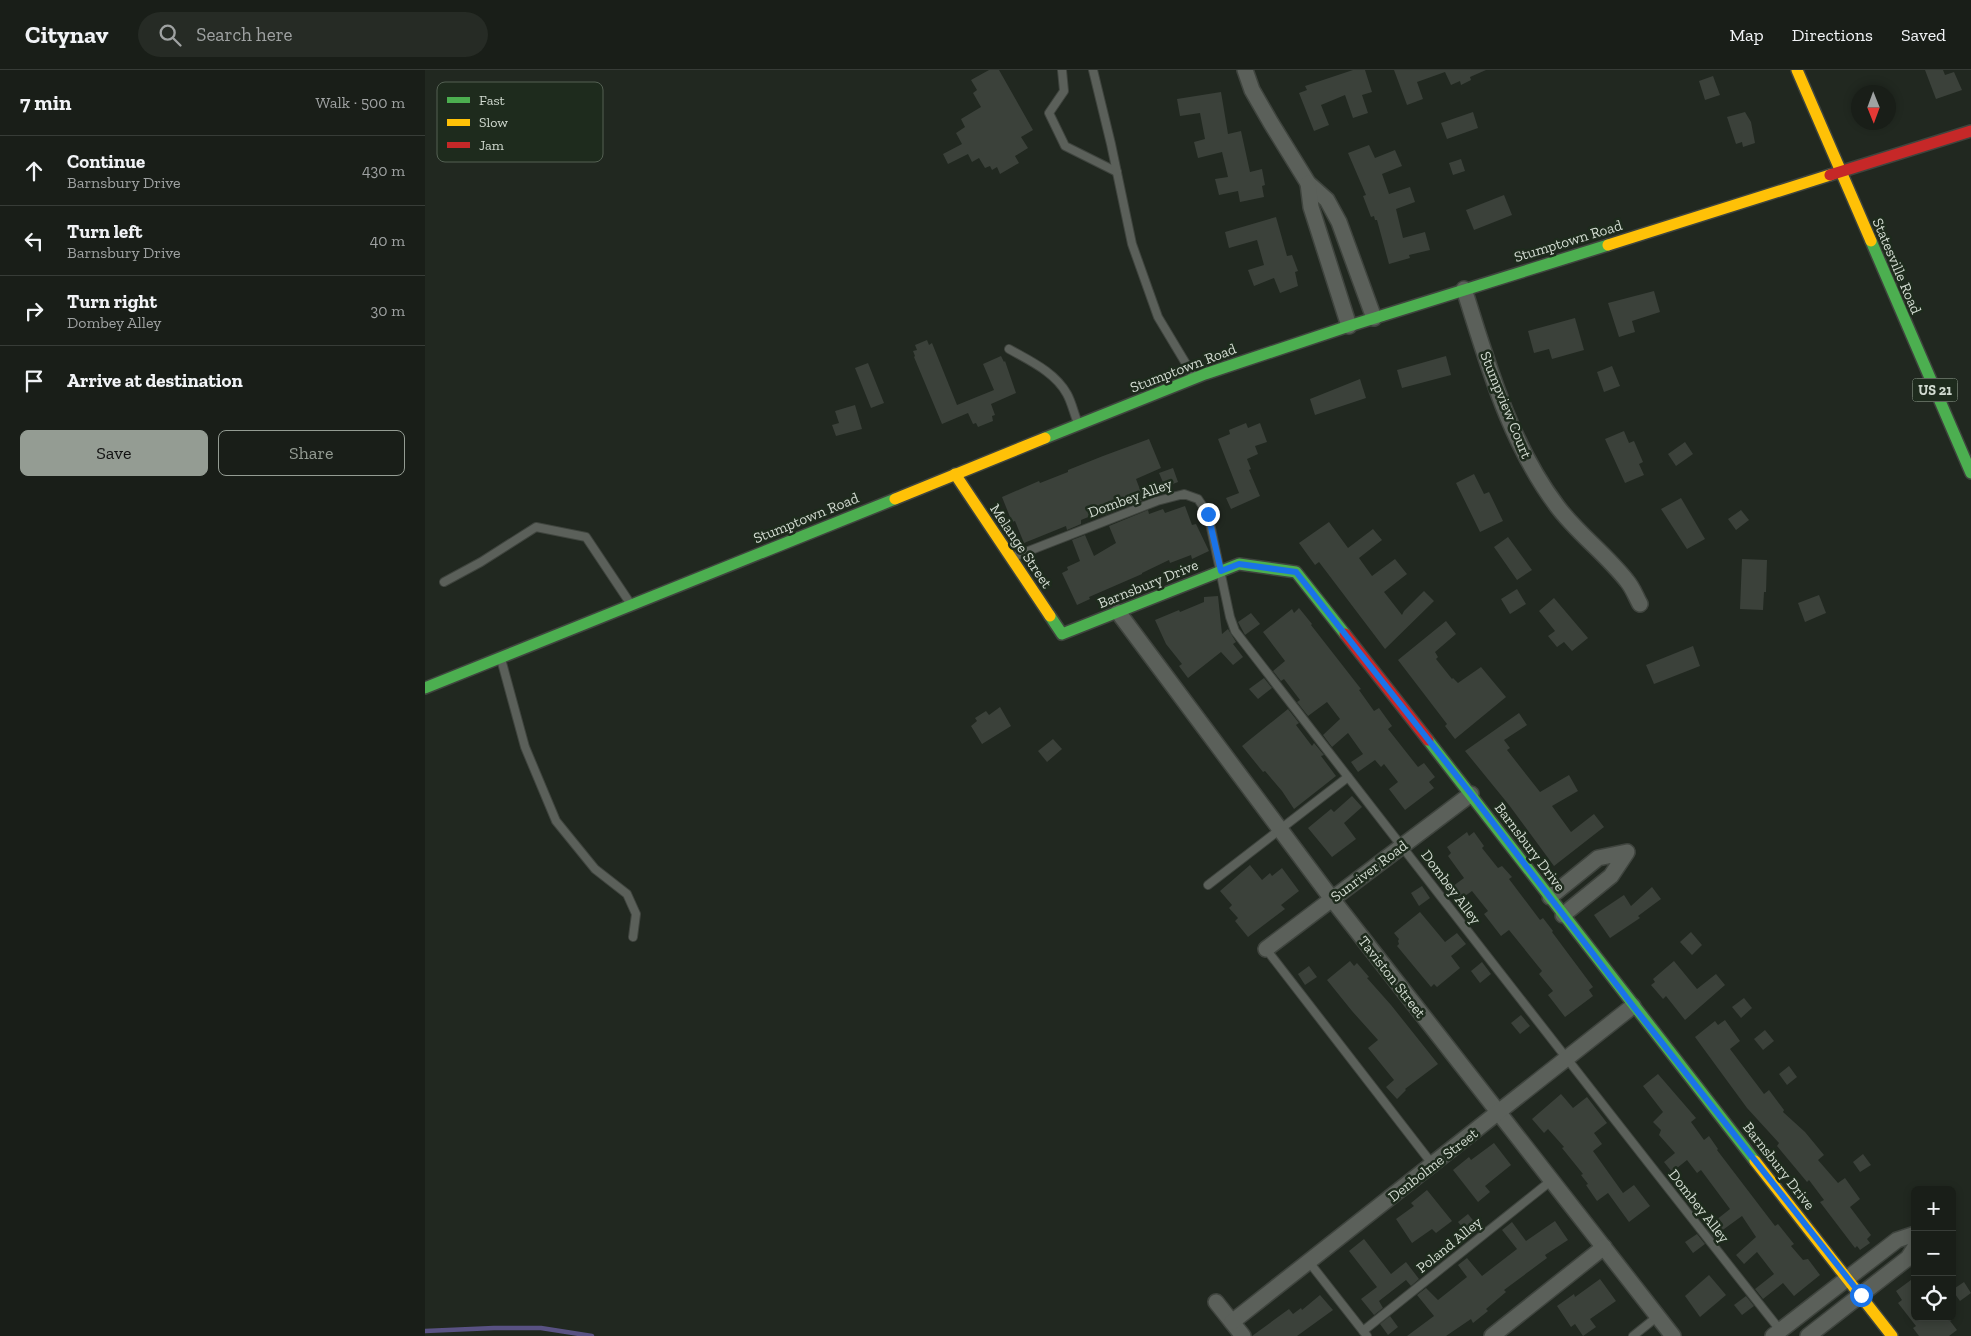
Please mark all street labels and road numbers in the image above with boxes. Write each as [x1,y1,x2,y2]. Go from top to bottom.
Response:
street label: Statesville Road [1869,215,1926,317]
street label: Stumptown Road [1512,216,1625,266]
street label: Stumptown Road [1127,339,1239,396]
street label: Stumpview Court [1476,349,1536,462]
road number: US 21 [1913,378,1957,402]
street label: Dombey Alley [1085,474,1175,522]
street label: Stumptown Road [751,488,862,547]
street label: Melange Street [986,500,1056,592]
street label: Barnsbury Drive [1095,556,1201,612]
street label: Barnsbury Drive [1491,799,1569,895]
street label: Sunriver Road [1327,836,1412,906]
street label: Dombey Alley [1417,846,1485,928]
street label: Taviston Street [1354,932,1430,1022]
street label: Barnsbury Drive [1739,1118,1819,1214]
street label: Denbolme Street [1385,1124,1482,1206]
street label: Dombey Alley [1665,1166,1734,1247]
street label: Poland Alley [1413,1213,1486,1277]

